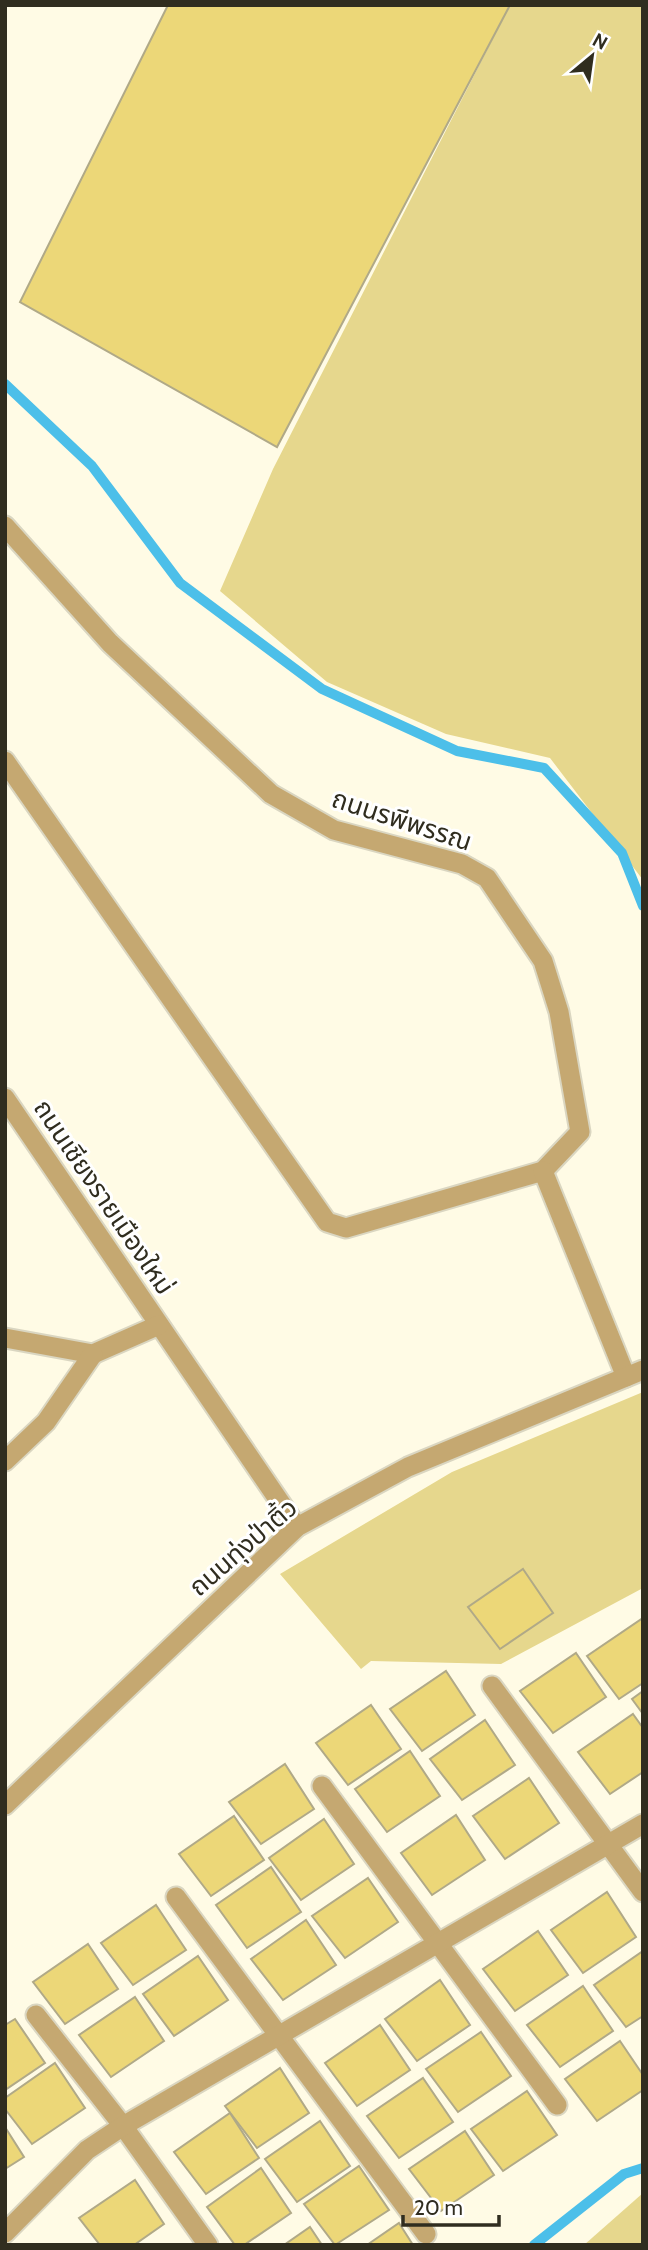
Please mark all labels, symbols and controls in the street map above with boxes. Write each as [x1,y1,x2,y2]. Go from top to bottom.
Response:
north arrow [557,21,627,91]
text: N [589,28,611,55]
street label: ถนนรพีพรรณ [328,782,476,858]
street label: ถนนเชียงรายเมืองใหม่ [27,1093,181,1301]
street label: ถนนทุ่งป่าติ้ว [182,1491,304,1603]
scale bar [403,2184,499,2228]
text: 20 m [414,2195,463,2220]

